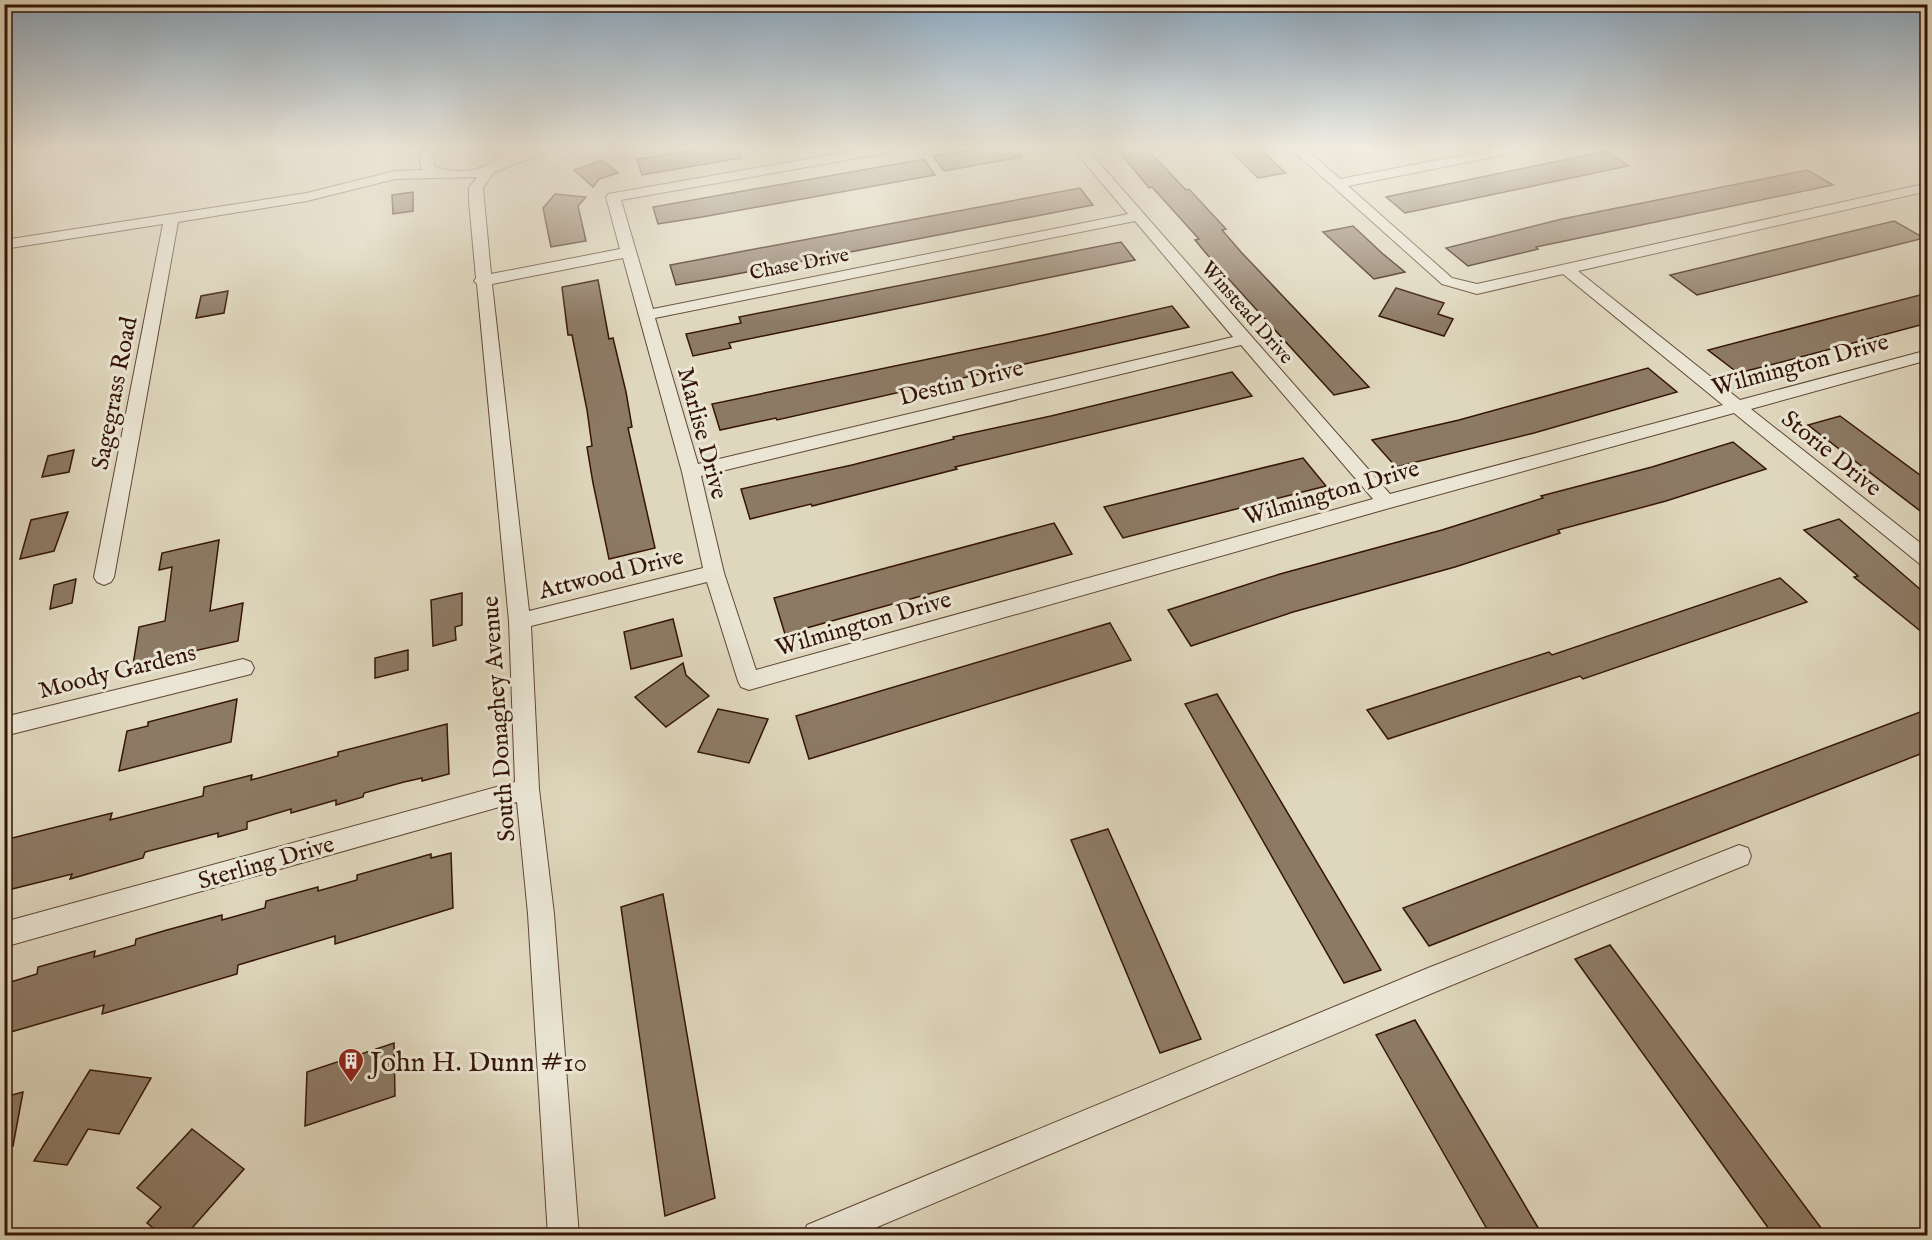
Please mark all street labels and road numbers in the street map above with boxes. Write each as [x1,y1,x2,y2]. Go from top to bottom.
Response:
street label: Chase Drive [747,243,851,286]
street label: Winstead Drive [1195,256,1298,370]
street label: Sagegrass Road [85,314,146,472]
street label: Wilmington Drive [1709,327,1892,404]
street label: Destin Drive [896,353,1027,414]
street label: Marlise Drive [669,364,734,503]
street label: Storie Drive [1774,404,1888,504]
street label: Wilmington Drive [1240,454,1423,533]
street label: Attwood Drive [535,542,687,608]
street label: Wilmington Drive [772,585,955,664]
street label: South Donaghey Avenue [475,595,524,843]
street label: Moody Gardens [35,638,199,707]
street label: Sterling Drive [195,829,338,898]

